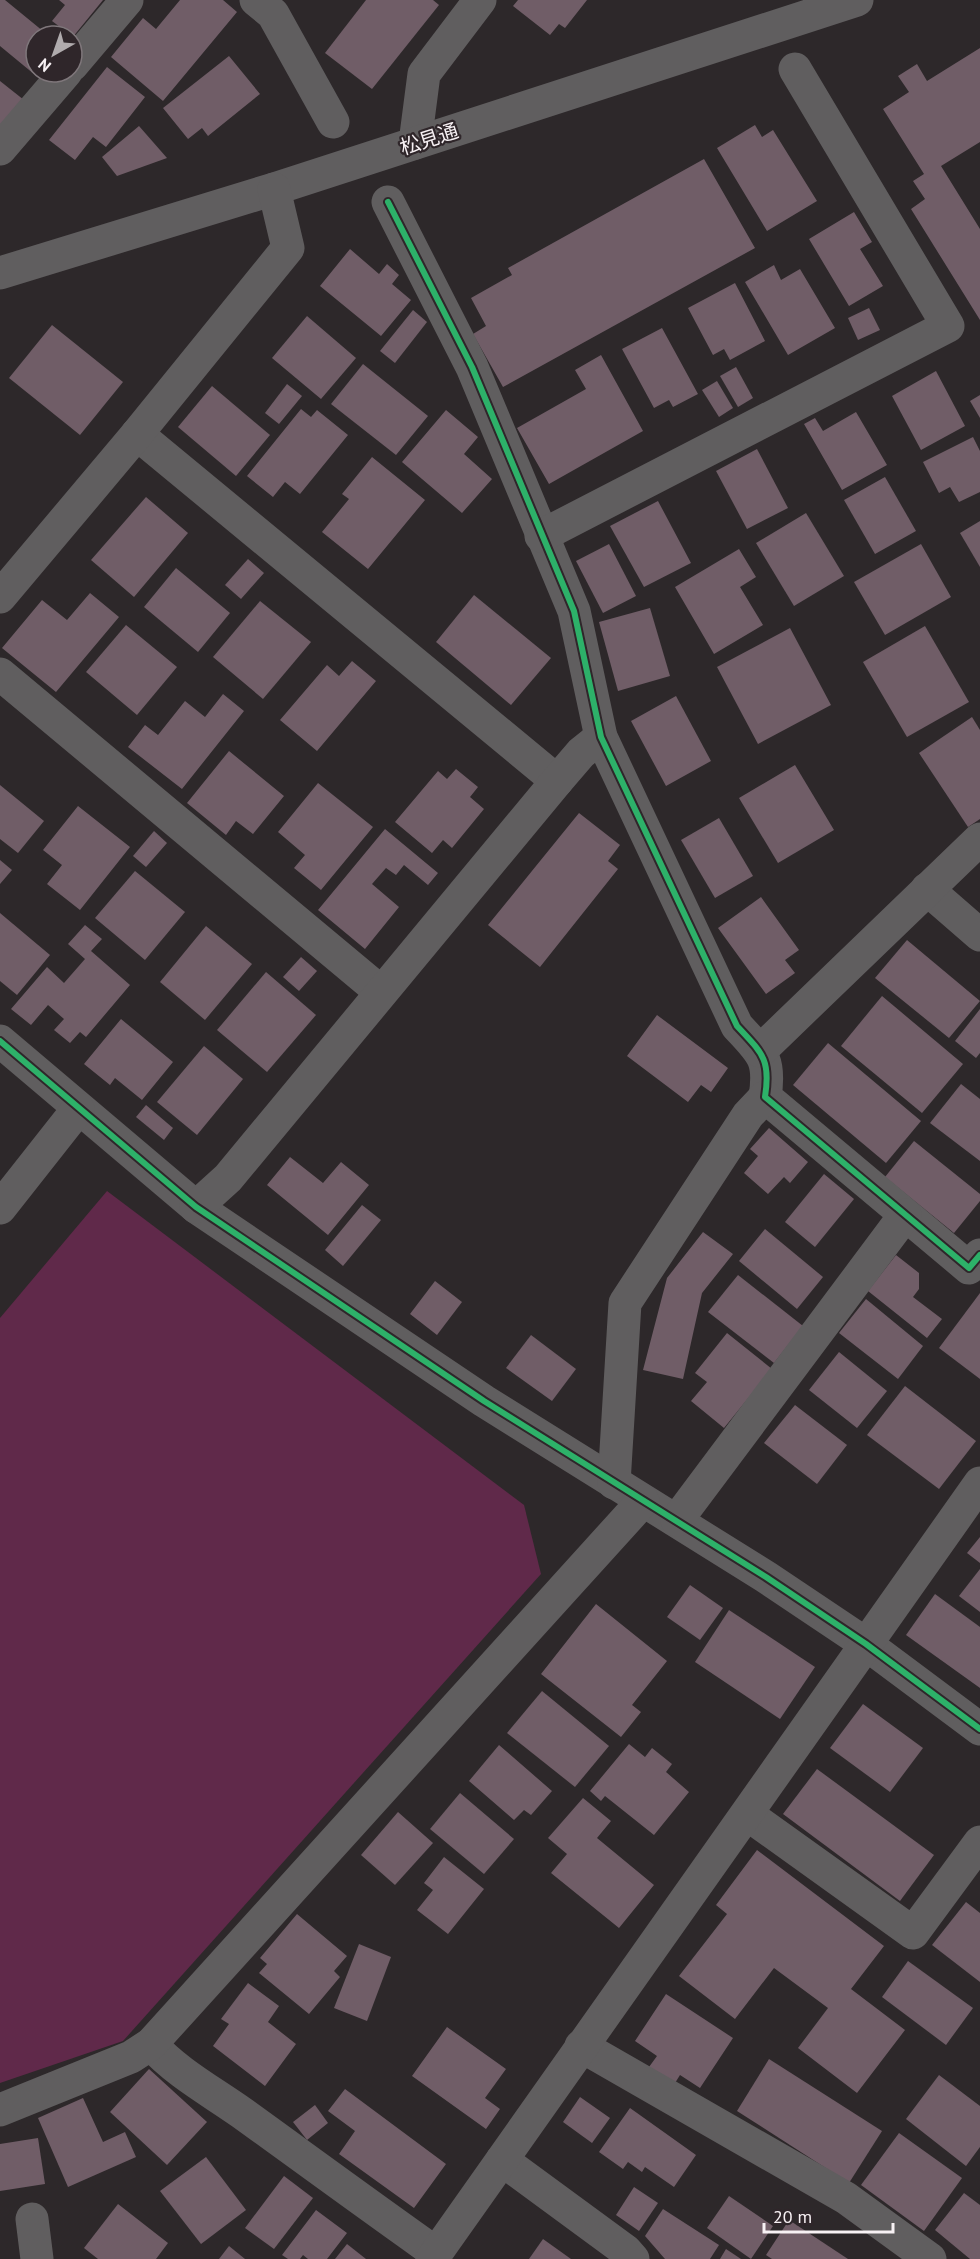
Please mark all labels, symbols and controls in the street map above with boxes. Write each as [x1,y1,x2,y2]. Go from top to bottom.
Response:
north arrow [24,24,84,84]
text: N [34,54,55,77]
street label: 松見通 [396,117,462,161]
scale bar [764,2196,893,2234]
text: 20 m [773,2205,812,2228]

